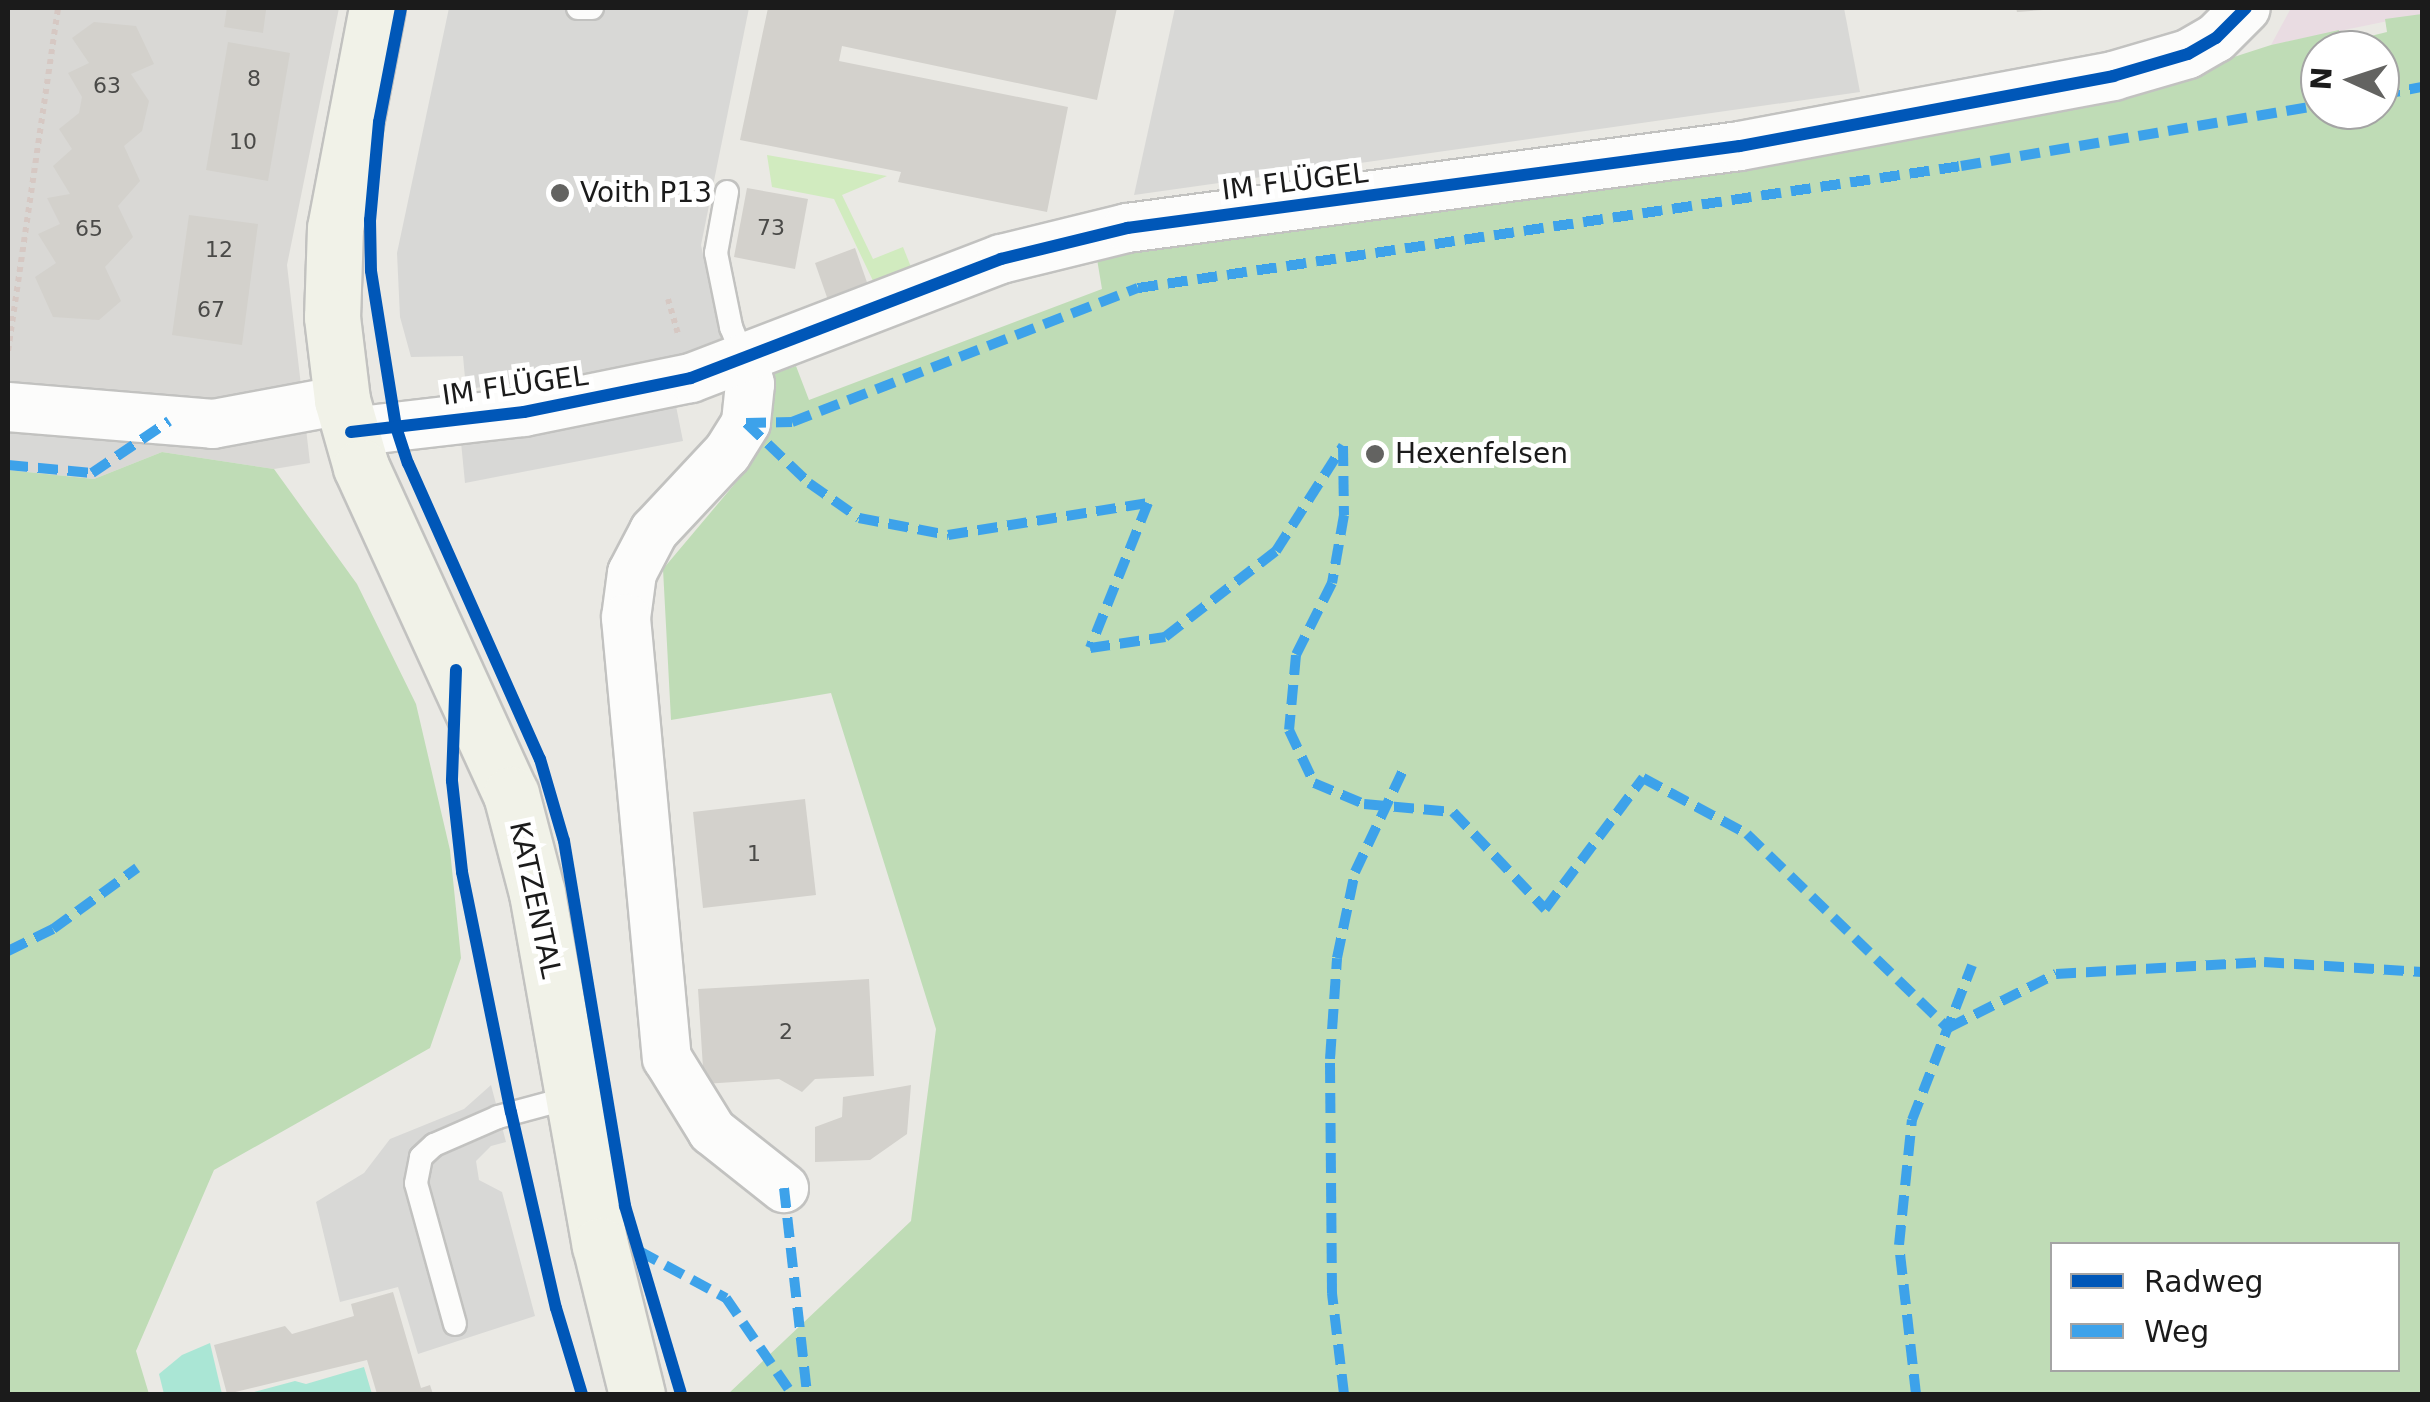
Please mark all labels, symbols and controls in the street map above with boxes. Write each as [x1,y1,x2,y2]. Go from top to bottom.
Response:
north arrow [2300,30,2400,130]
house number: 8 [247,66,261,92]
text: N [2304,66,2339,91]
house number: 63 [93,73,121,99]
house number: 10 [229,129,257,155]
street label: IM FLÜGEL [1220,156,1370,208]
place label: Voith P13 [580,176,712,210]
marker: Voith P13 [549,182,571,204]
house number: 73 [757,215,785,241]
house number: 65 [75,216,103,242]
house number: 12 [205,237,233,263]
house number: 67 [197,297,225,323]
street label: IM FLÜGEL [440,359,590,413]
place label: Hexenfelsen [1395,437,1568,471]
marker: Hexenfelsen [1364,443,1386,465]
street label: KATZENTAL [502,819,568,981]
house number: 1 [747,841,761,867]
house number: 2 [779,1019,793,1045]
legend [2050,1242,2400,1372]
text: Radweg [2144,1264,2264,1299]
text: Weg [2144,1314,2209,1349]

